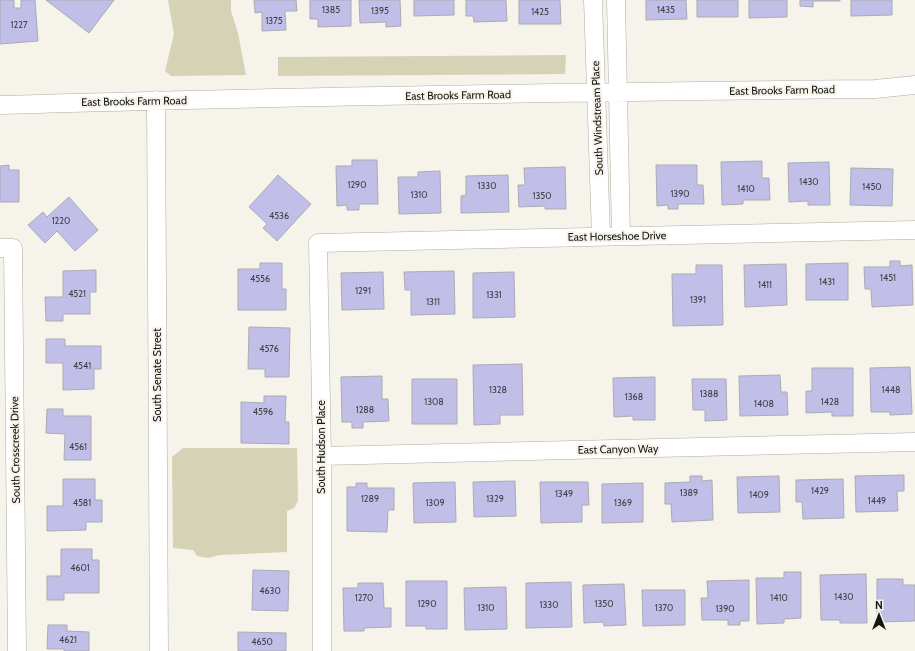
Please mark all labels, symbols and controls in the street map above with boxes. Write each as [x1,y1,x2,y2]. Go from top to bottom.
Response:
house number: 1385 [322,4,340,15]
house number: 1435 [657,4,675,15]
house number: 1395 [371,5,389,16]
house number: 1425 [531,6,549,17]
house number: 1375 [265,15,283,26]
house number: 1227 [11,19,28,30]
street label: South Windstream Place [588,60,606,176]
street label: East Brooks Farm Road [729,82,835,98]
street label: East Brooks Farm Road [405,87,511,103]
street label: East Brooks Farm Road [81,93,187,109]
house number: 1430 [799,176,819,187]
house number: 1290 [347,179,367,190]
house number: 1330 [478,180,496,191]
house number: 1450 [862,181,882,192]
house number: 1410 [737,183,755,194]
house number: 1390 [670,188,690,199]
house number: 1310 [410,189,428,200]
house number: 1350 [533,190,551,201]
house number: 4536 [269,210,289,221]
house number: 1220 [52,215,70,226]
street label: East Horseshoe Drive [567,228,667,244]
house number: 1451 [880,272,896,283]
house number: 4556 [250,273,270,284]
house number: 1431 [819,276,835,287]
house number: 1411 [758,279,772,290]
house number: 1291 [355,285,371,296]
house number: 4521 [68,288,86,299]
house number: 1331 [486,289,502,300]
house number: 1391 [690,294,706,305]
house number: 1311 [426,296,440,307]
street label: South Senate Street [150,328,164,422]
house number: 4576 [259,343,279,354]
house number: 4541 [73,360,91,371]
house number: 1328 [489,384,507,395]
house number: 1448 [882,384,900,395]
house number: 1388 [700,388,718,399]
house number: 1368 [625,391,643,402]
street label: South Crosscreek Drive [7,396,23,504]
house number: 1308 [424,396,444,407]
house number: 1428 [821,396,839,407]
house number: 1408 [754,398,774,409]
street label: South Hudson Place [314,400,328,494]
house number: 1288 [356,404,374,415]
house number: 4596 [253,406,273,417]
house number: 4561 [69,441,87,452]
street label: East Canyon Way [577,441,659,457]
house number: 1429 [811,485,829,496]
house number: 1389 [680,487,698,498]
house number: 1349 [555,488,573,499]
house number: 1409 [749,489,769,500]
house number: 1289 [361,493,379,504]
house number: 1329 [486,493,504,504]
house number: 1449 [868,495,886,506]
house number: 4581 [73,497,91,508]
house number: 1309 [425,497,445,508]
house number: 1369 [614,497,632,508]
house number: 4601 [70,562,90,573]
house number: 4630 [259,585,281,596]
house number: 1430 [834,591,854,602]
house number: 1270 [355,592,373,603]
house number: 1410 [770,592,788,603]
north arrow [859,595,899,635]
house number: 1290 [417,598,437,609]
house number: 1350 [595,598,613,609]
text: N [875,598,883,612]
house number: 1330 [540,599,558,610]
house number: 1310 [477,602,495,613]
house number: 1370 [655,602,673,613]
house number: 1390 [715,603,735,614]
house number: 4621 [59,634,77,645]
house number: 4650 [251,636,273,647]

